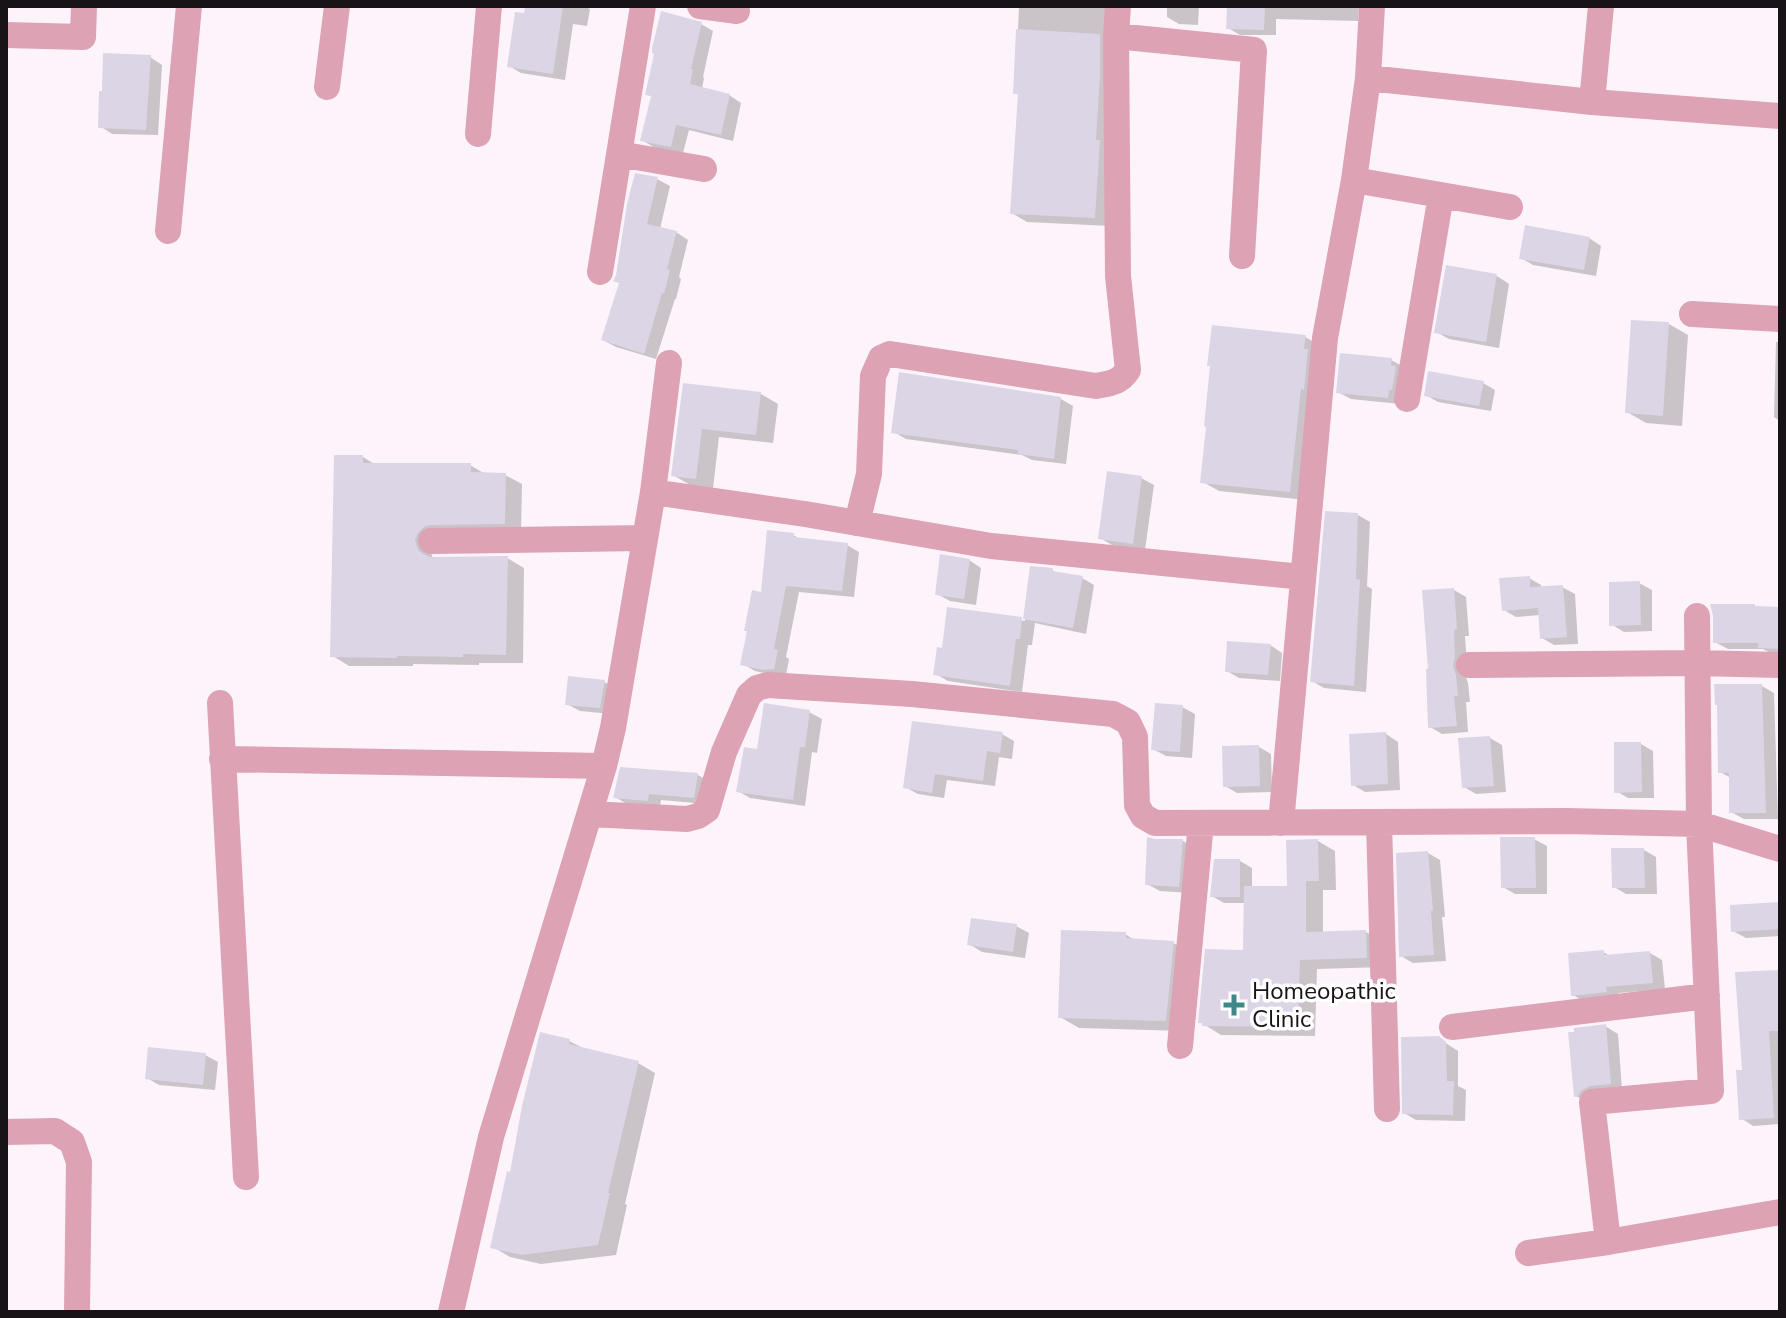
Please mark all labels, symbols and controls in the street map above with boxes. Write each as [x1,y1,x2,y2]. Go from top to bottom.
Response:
place label: Homeopathic Clinic [1252,975,1396,1035]
marker: Homeopathic Clinic [1223,994,1245,1016]

